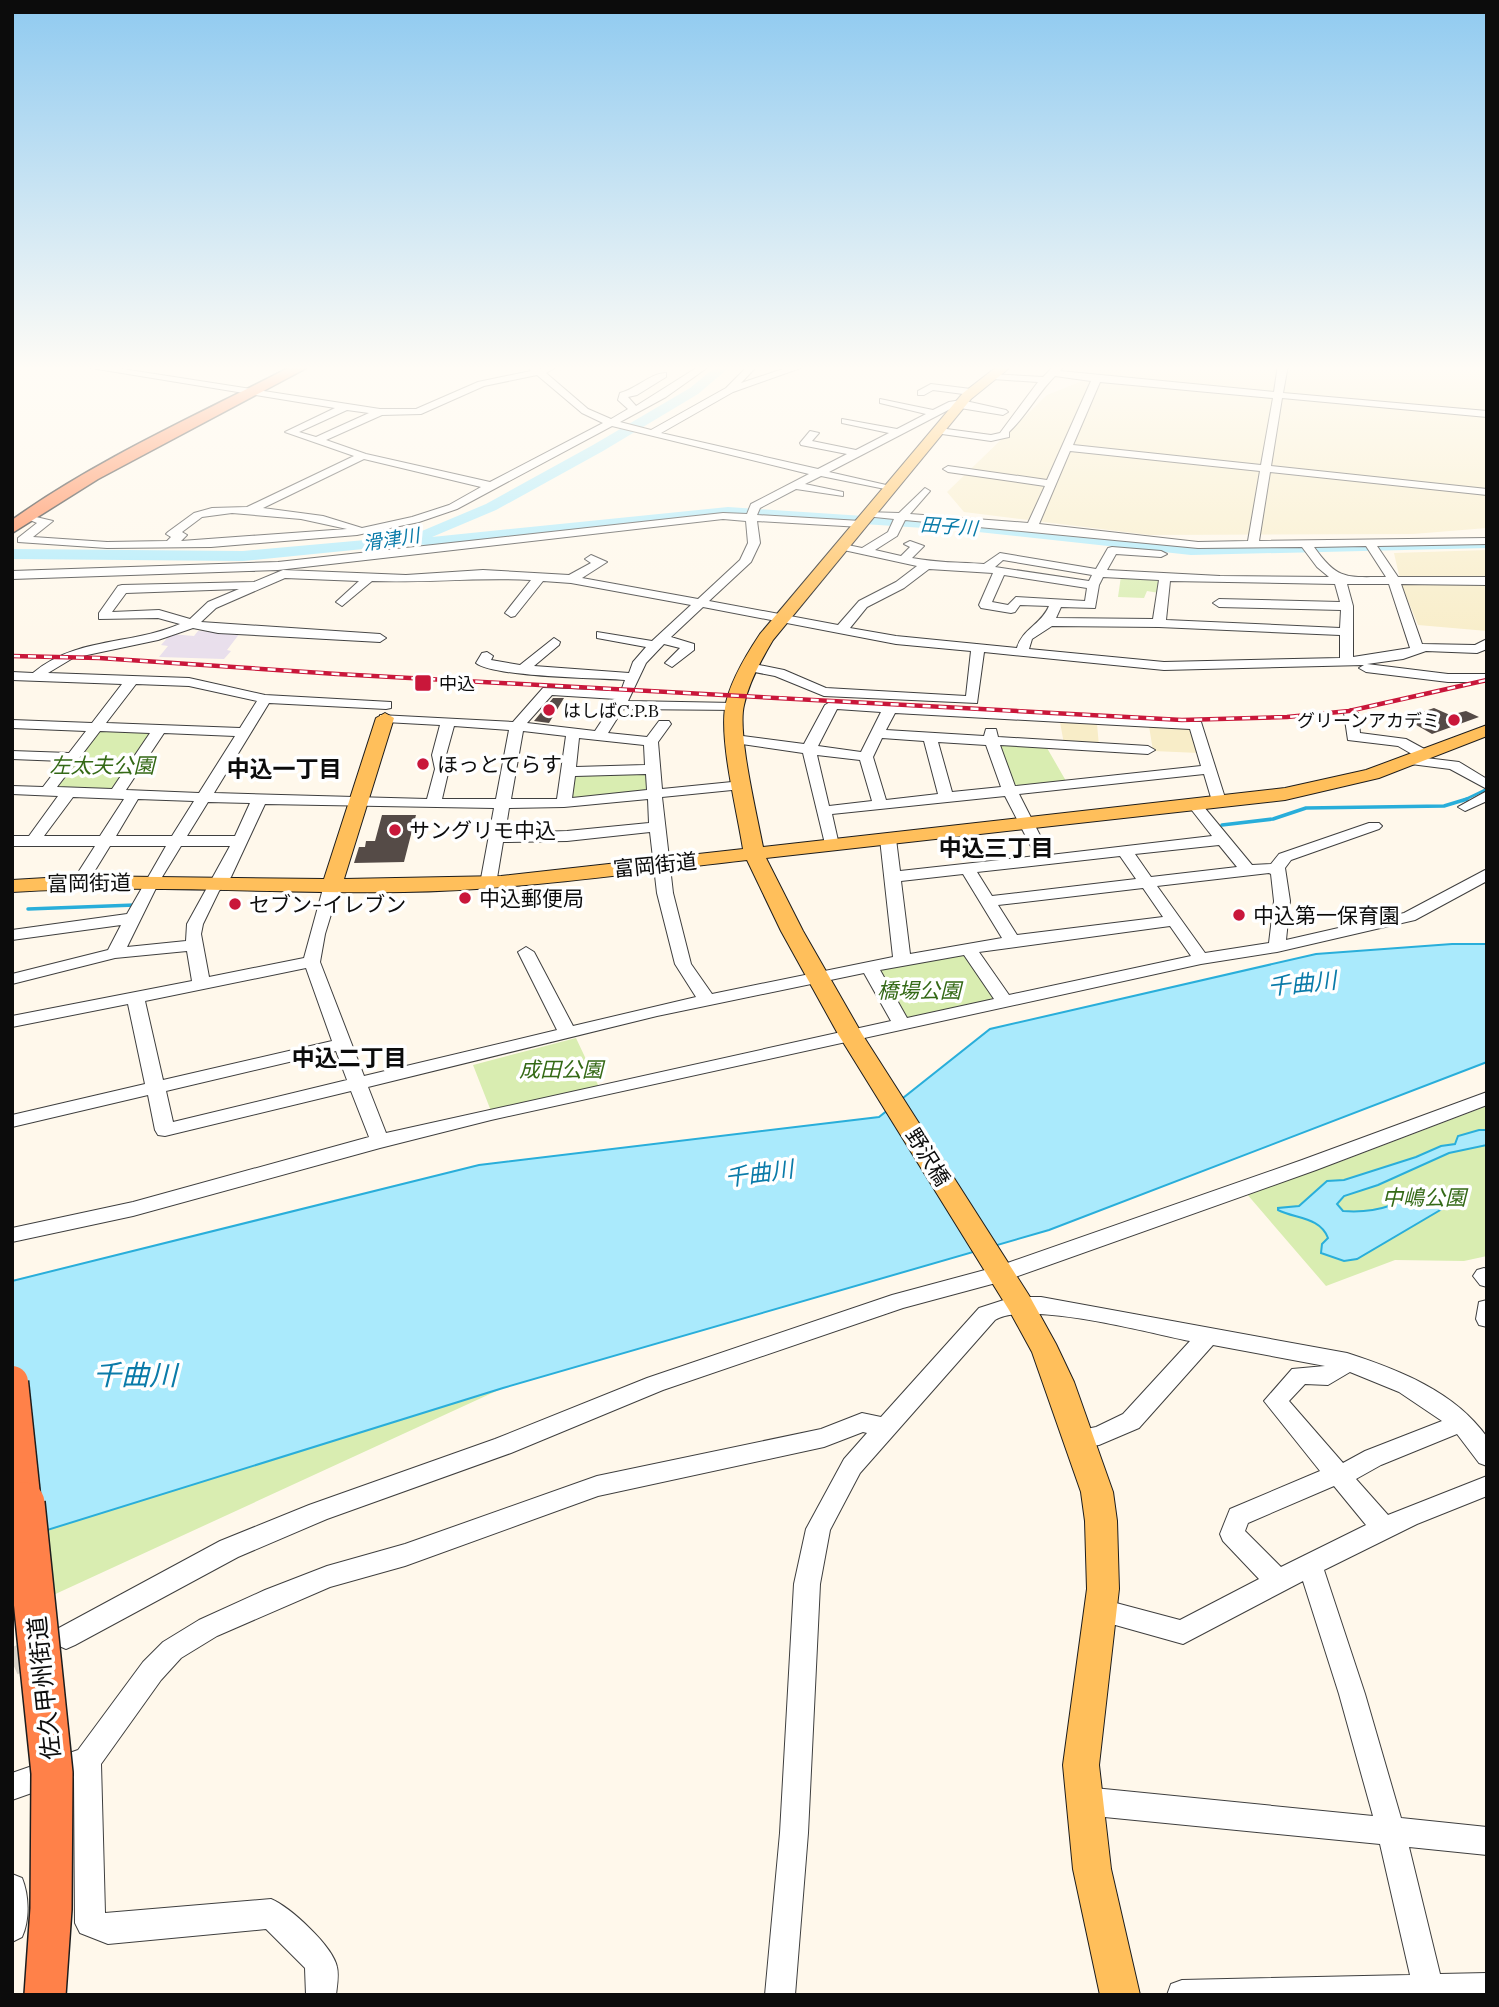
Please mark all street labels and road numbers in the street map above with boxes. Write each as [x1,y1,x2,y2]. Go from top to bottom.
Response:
street label: 富岡街道 [612,847,698,883]
street label: 富岡街道 [47,869,131,897]
street label: 野沢橋 [900,1123,956,1191]
street label: 佐久甲州街道 [21,1615,67,1761]

